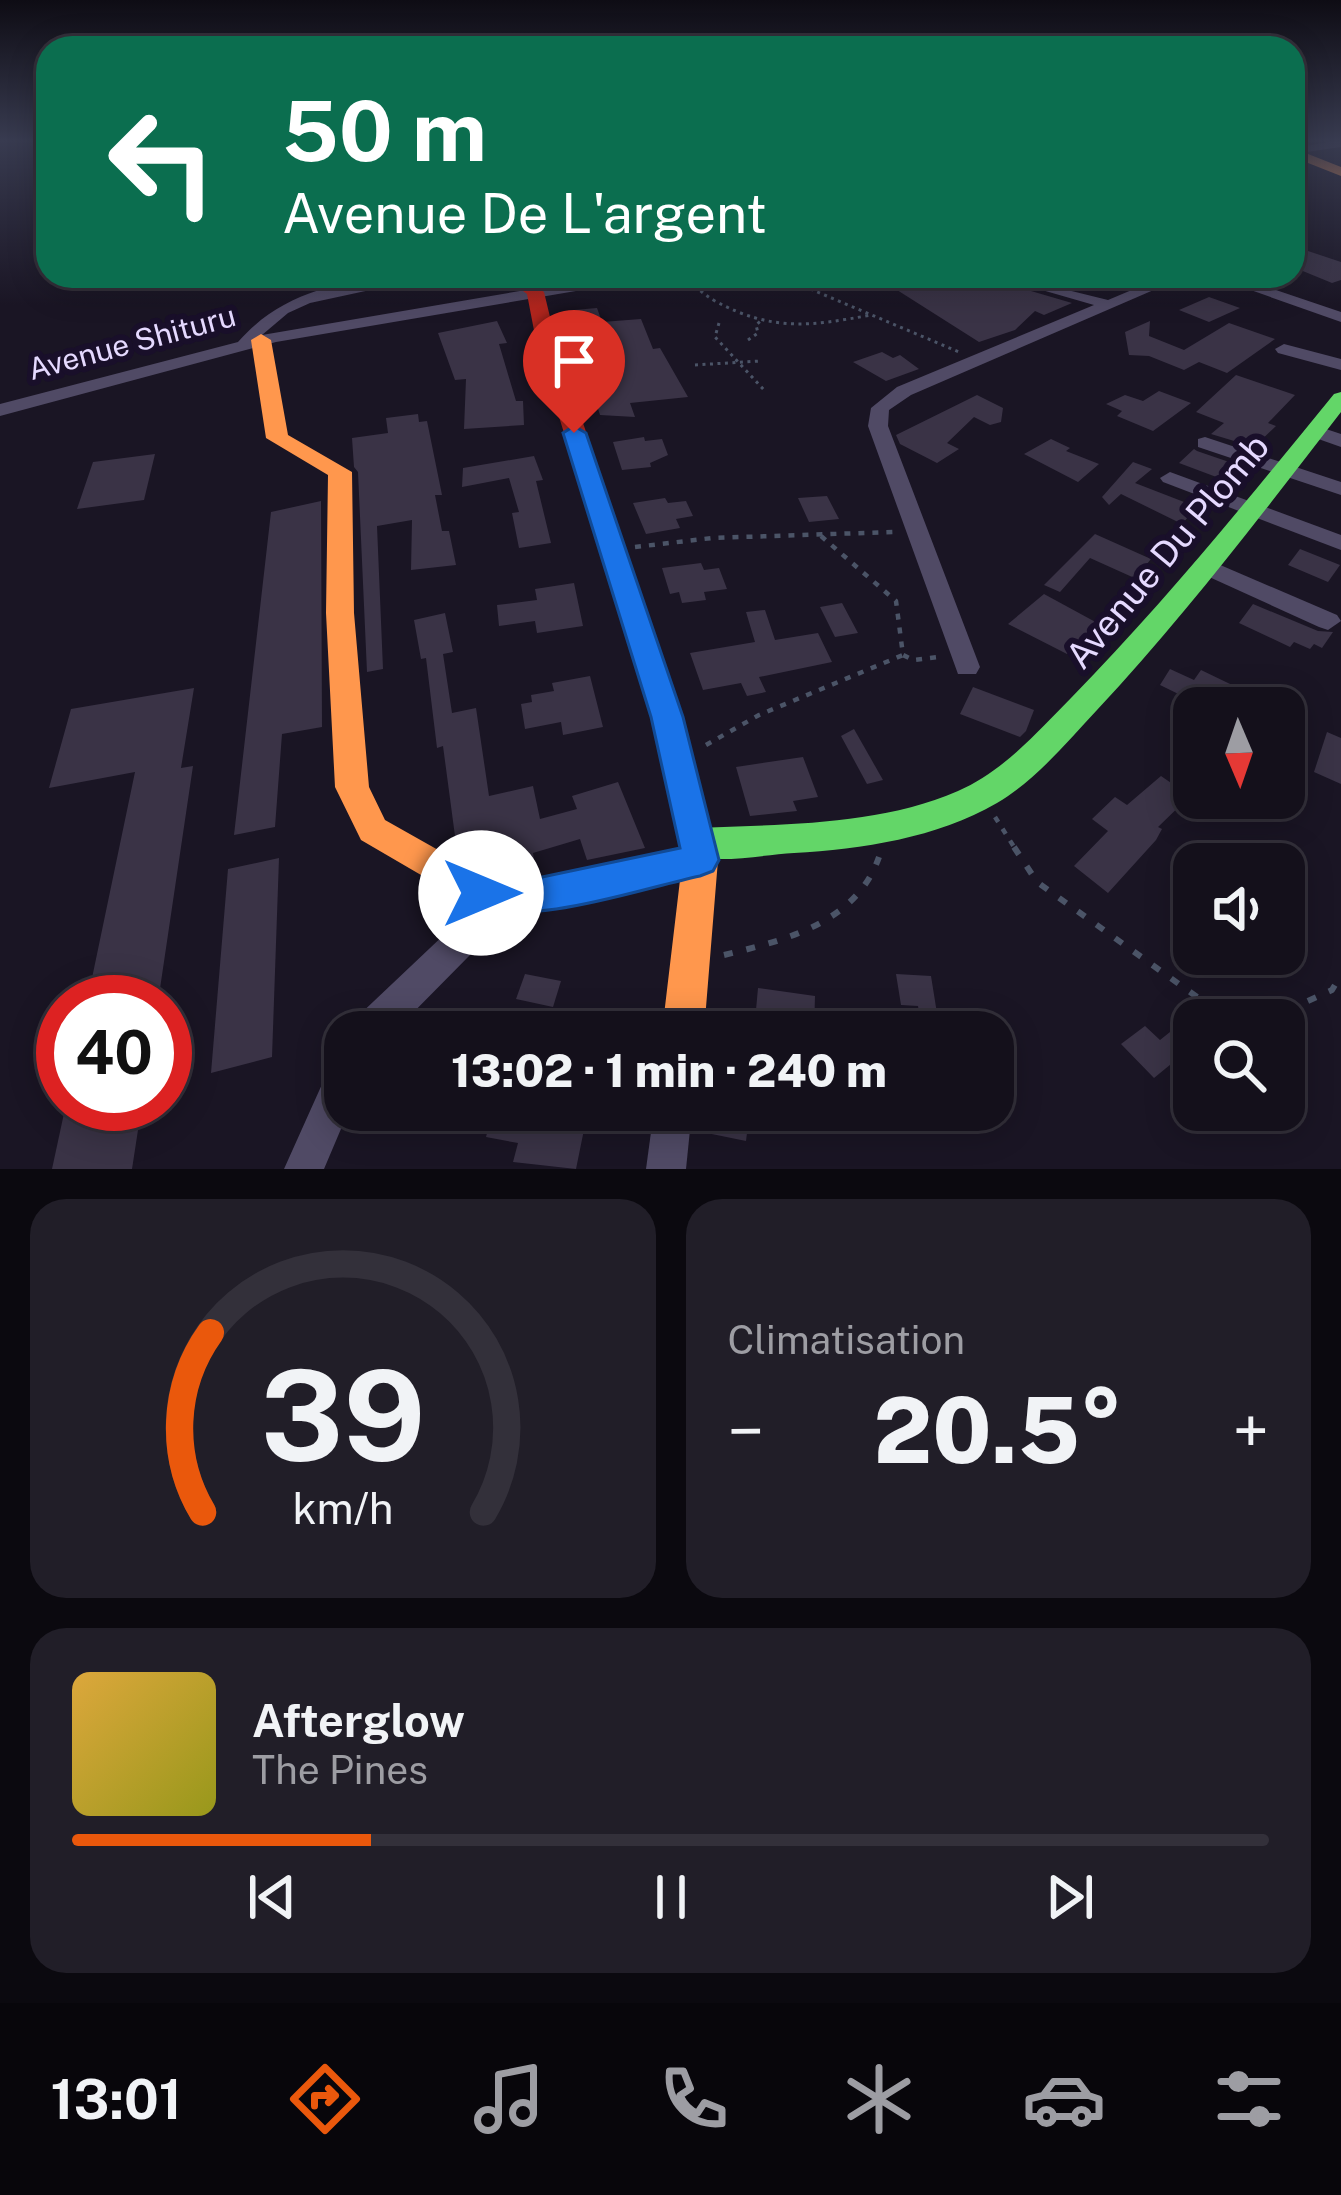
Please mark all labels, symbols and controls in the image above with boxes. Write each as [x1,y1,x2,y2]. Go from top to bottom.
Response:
text: 50 m [282,81,487,180]
icon: left [84,84,240,240]
text: Avenue De L'argent [282,182,767,245]
street label: Avenue Shituru [24,297,239,387]
pin [523,310,625,433]
icon: arrive [541,328,607,394]
street label: Avenue Du Plomb [1057,425,1277,677]
north arrow [1173,687,1305,819]
map controls [1173,687,1305,1131]
position arrow [418,830,544,956]
button: sound [1173,843,1305,975]
speed limit sign: 40 [36,975,192,1131]
button: search [1173,999,1305,1131]
text: 13:02 · 1 min · 240 m [451,1044,887,1097]
text: Climatisation [728,1317,965,1363]
text: 39 [260,1342,425,1489]
text: 20.5° [874,1377,1123,1483]
text: − [728,1392,764,1470]
text: + [1232,1392,1269,1470]
text: km/h [292,1482,393,1533]
text: Afterglow [252,1694,465,1747]
text: The Pines [252,1747,428,1793]
icon: previous [239,1864,305,1930]
icon: pause [638,1864,704,1930]
icon: next [1037,1864,1103,1930]
icon: directions [283,2057,367,2141]
icon: music [467,2057,551,2141]
icon: phone [652,2057,736,2141]
icon: climate [837,2057,921,2141]
icon: car [1022,2057,1106,2141]
icon: filters [1207,2057,1291,2141]
text: 13:01 [50,2068,182,2131]

